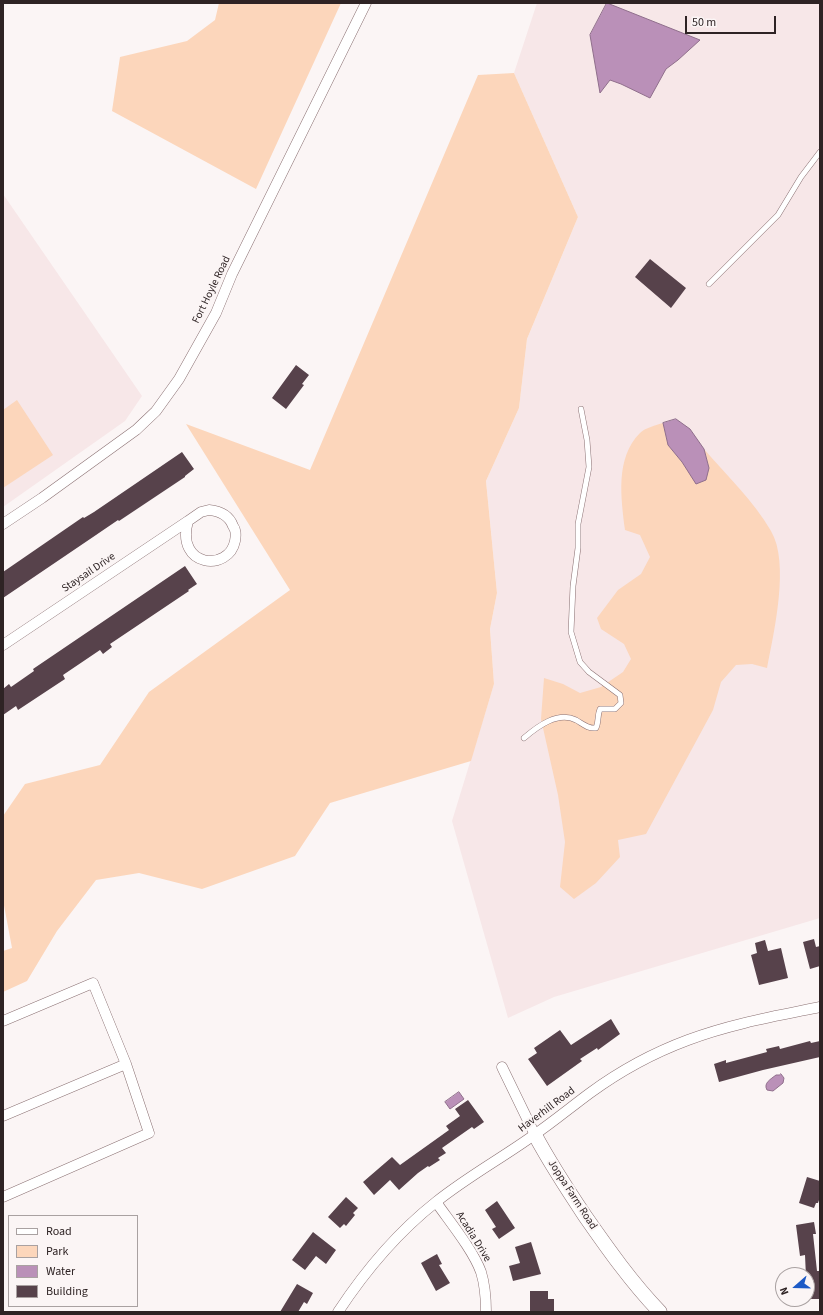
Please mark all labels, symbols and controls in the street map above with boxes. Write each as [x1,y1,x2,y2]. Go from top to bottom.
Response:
scale bar [687,8,778,34]
text: 50 m [692,14,716,31]
street label: Fort Hoyle Road [190,254,234,326]
street label: Staysail Drive [60,550,118,596]
street label: Haverhill Road [516,1085,578,1135]
street label: Joppa Farm Road [545,1158,599,1232]
street label: Acadia Drive [452,1209,494,1265]
legend [8,1215,138,1307]
text: Road [46,1223,72,1240]
text: Park [46,1243,68,1260]
text: Water [46,1263,75,1280]
north arrow [775,1267,815,1307]
text: Building [46,1283,88,1300]
text: N [776,1285,792,1297]

